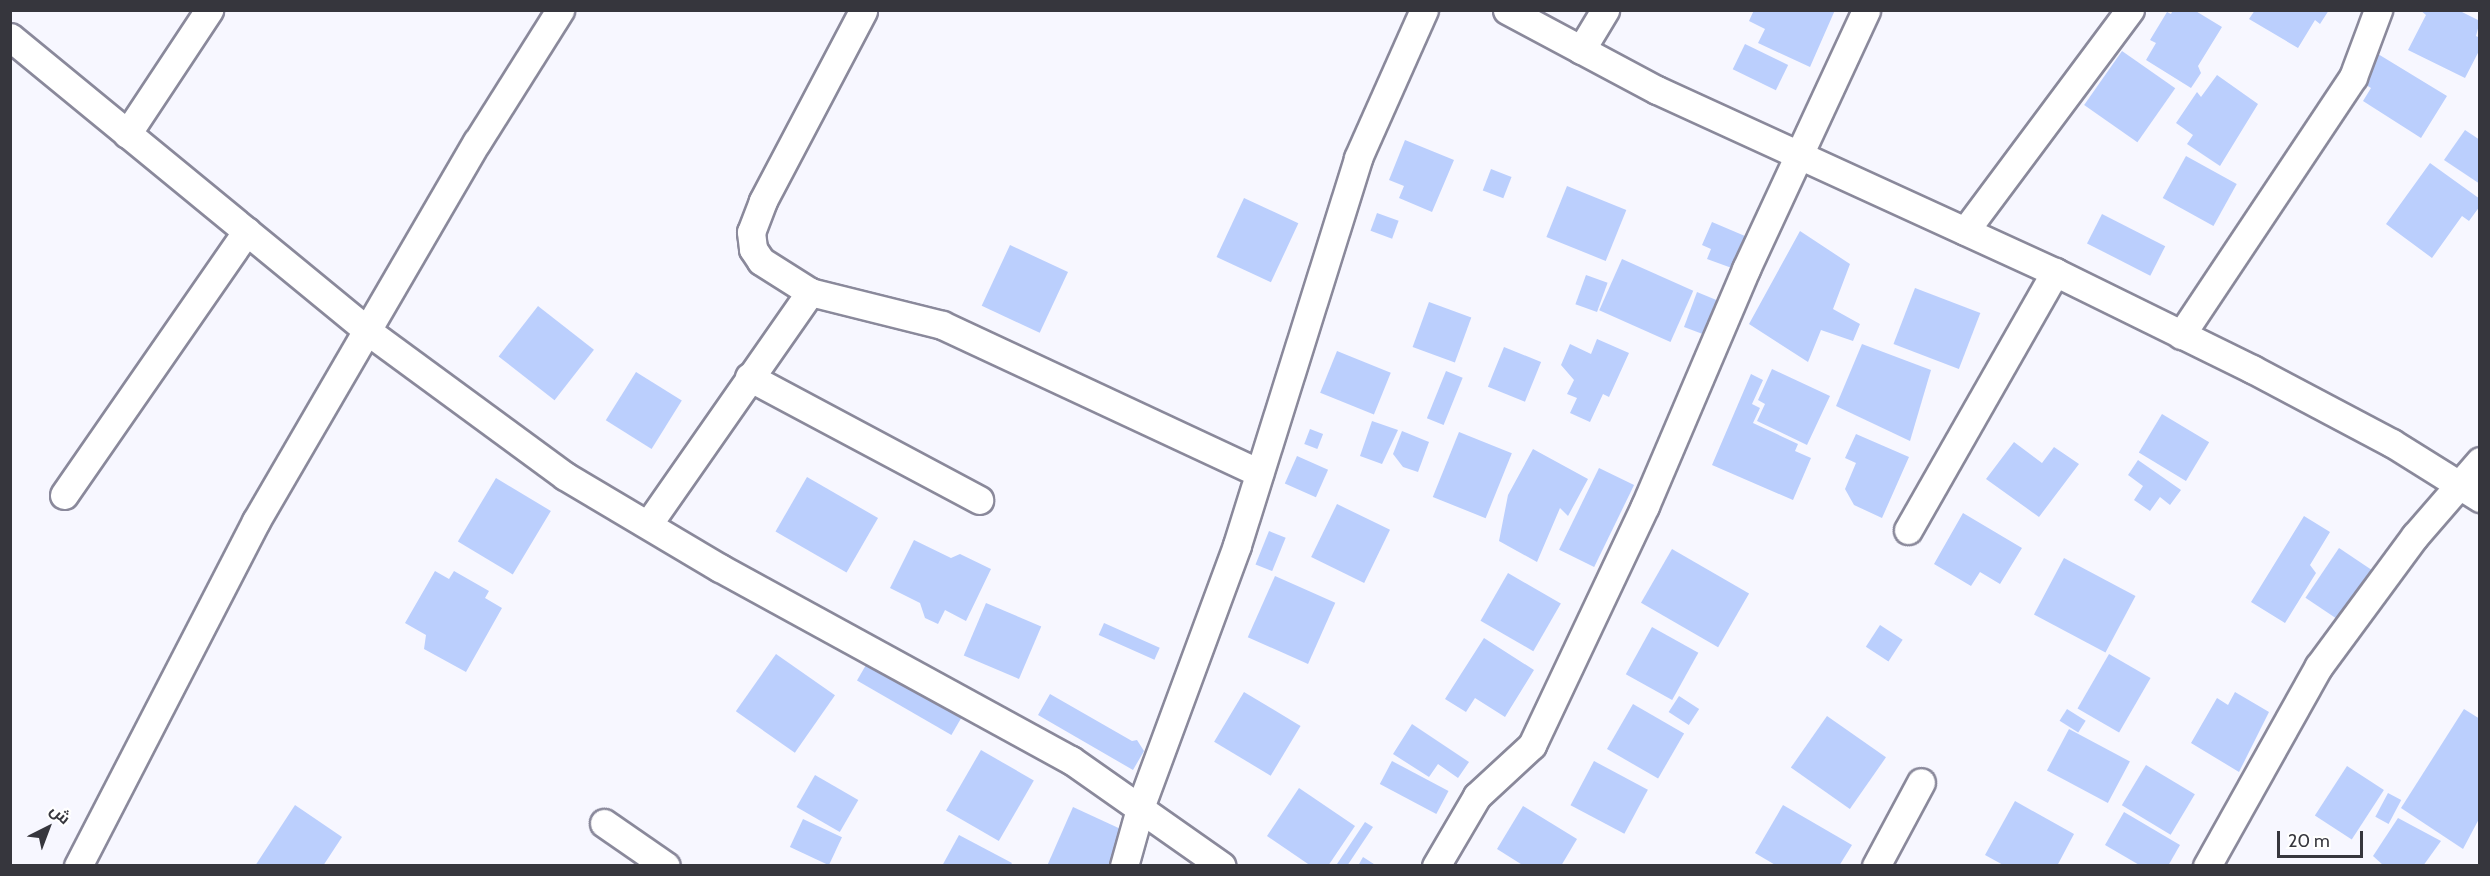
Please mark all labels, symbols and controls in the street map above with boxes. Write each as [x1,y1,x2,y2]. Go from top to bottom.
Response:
north arrow [18,798,78,858]
text: ش [46,800,74,828]
scale bar [2280,819,2366,857]
text: 20 m [2288,830,2330,852]

